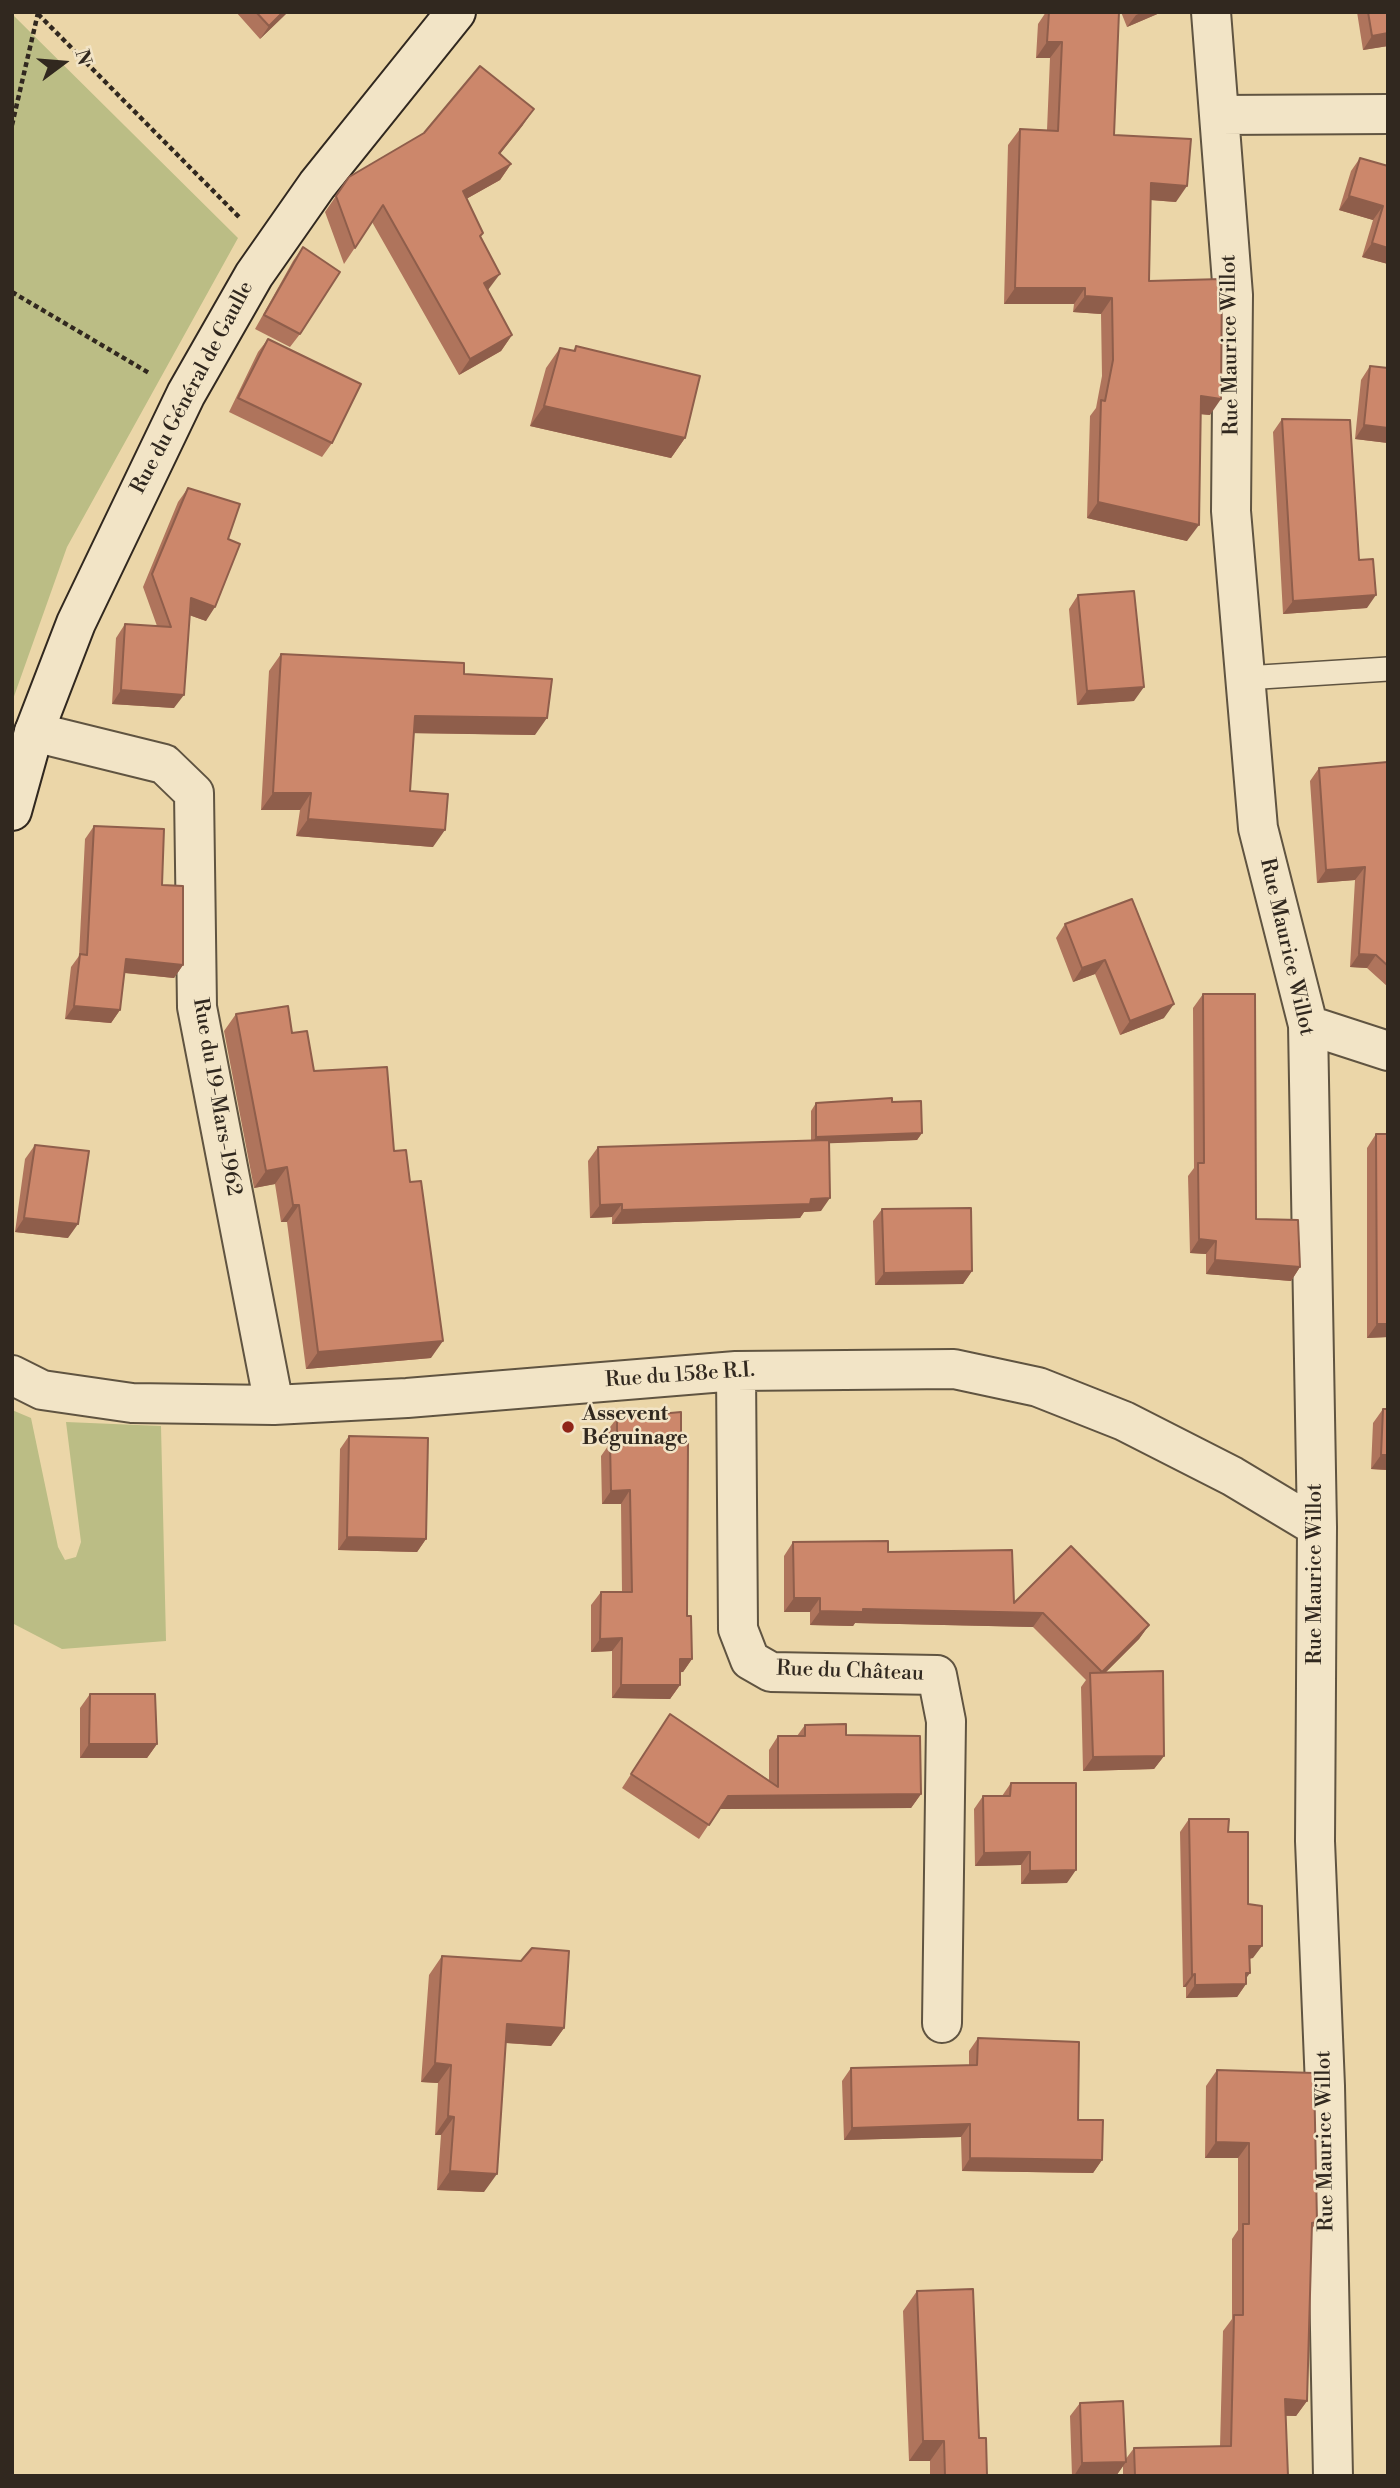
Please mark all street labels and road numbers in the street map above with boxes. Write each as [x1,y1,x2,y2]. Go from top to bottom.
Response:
street label: Rue Maurice Willot [1217,254,1245,436]
street label: Rue du Général de Gaulle [126,277,260,499]
street label: Rue Maurice Willot [1253,856,1319,1038]
street label: Rue du 19-Mars-1962 [186,996,246,1198]
street label: Rue du 158e R.I. [604,1358,756,1394]
street label: Rue Maurice Willot [1303,1483,1329,1665]
street label: Rue du Château [776,1657,924,1687]
street label: Rue Maurice Willot [1312,2050,1340,2232]

